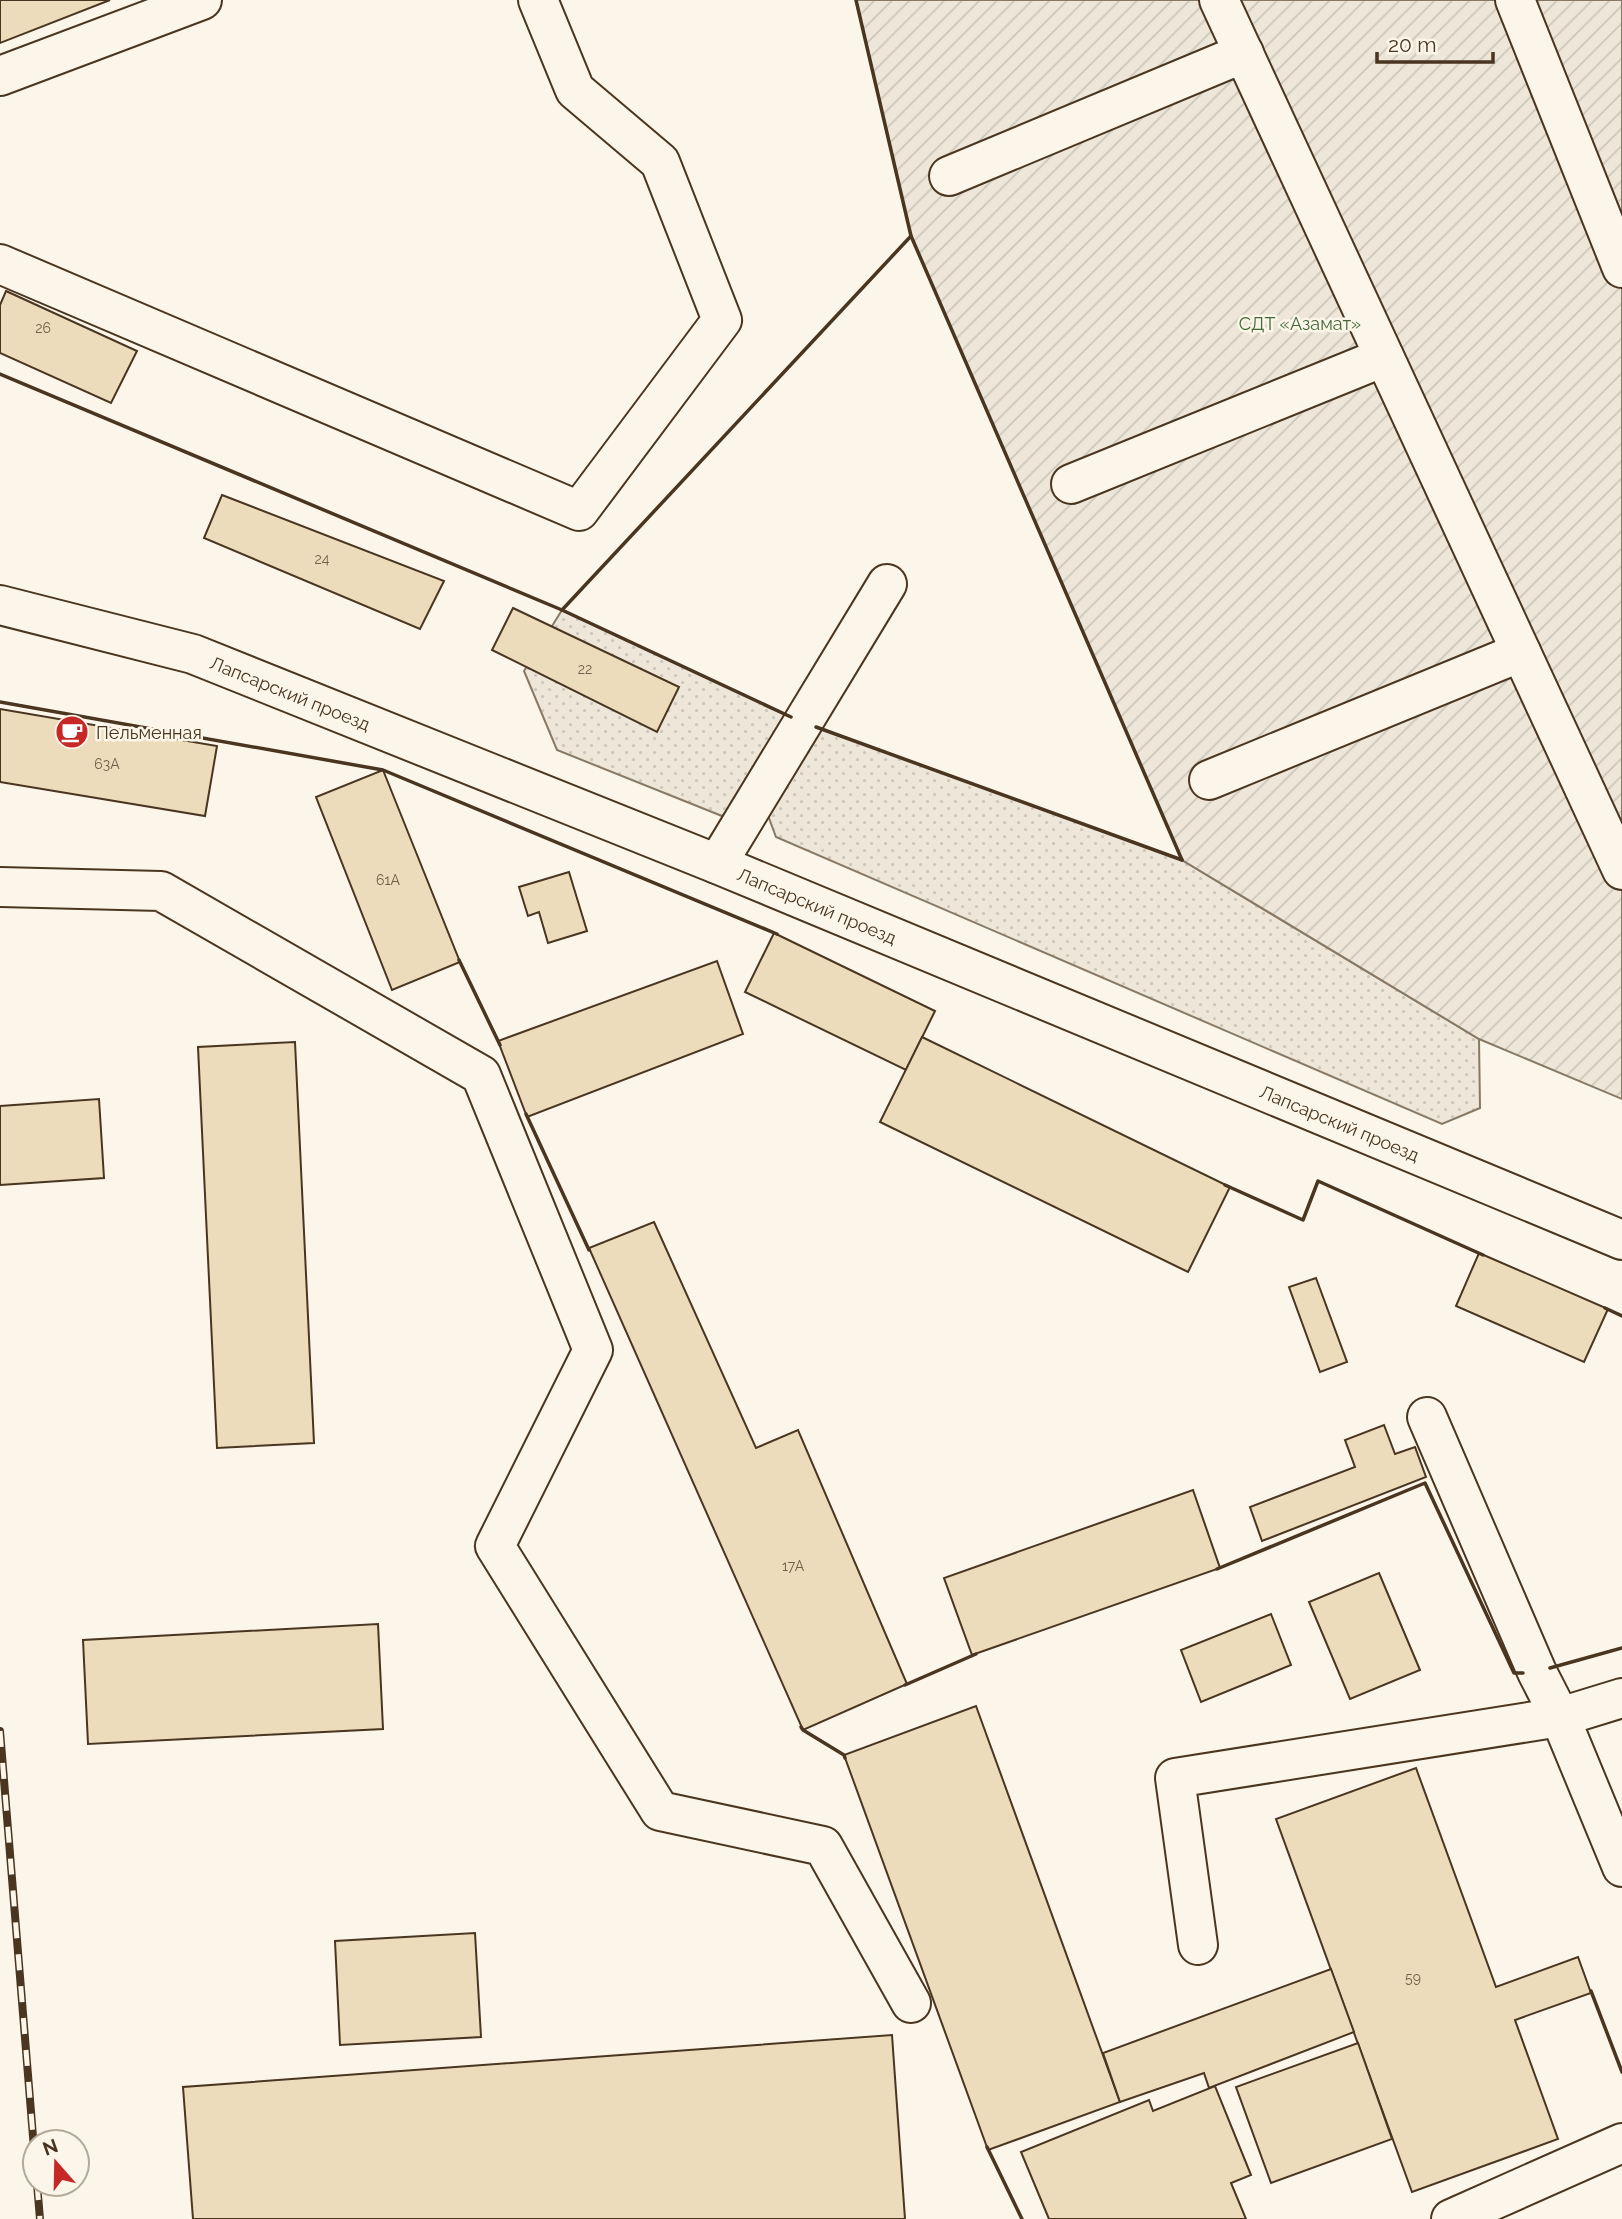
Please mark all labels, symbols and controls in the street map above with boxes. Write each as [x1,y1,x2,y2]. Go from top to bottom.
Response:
scale bar [1377,21,1492,65]
text: 20 m [1388,32,1436,57]
park label: СДТ «Азамат» [1239,313,1361,334]
house number: 26 [35,320,51,336]
house number: 24 [315,551,330,567]
street label: Лапсарский проезд [207,652,373,734]
house number: 22 [578,661,592,677]
cafe icon: Пельменная [53,713,91,751]
place label: Пельменная [96,722,202,743]
house number: 63А [94,756,120,772]
street label: Лапсарский проезд [734,863,900,948]
house number: 61А [376,872,400,888]
street label: Лапсарский проезд [1257,1080,1423,1165]
house number: 17А [782,1558,805,1574]
house number: 59 [1405,1970,1421,1986]
north arrow [21,2128,91,2198]
text: N [40,2134,61,2160]

